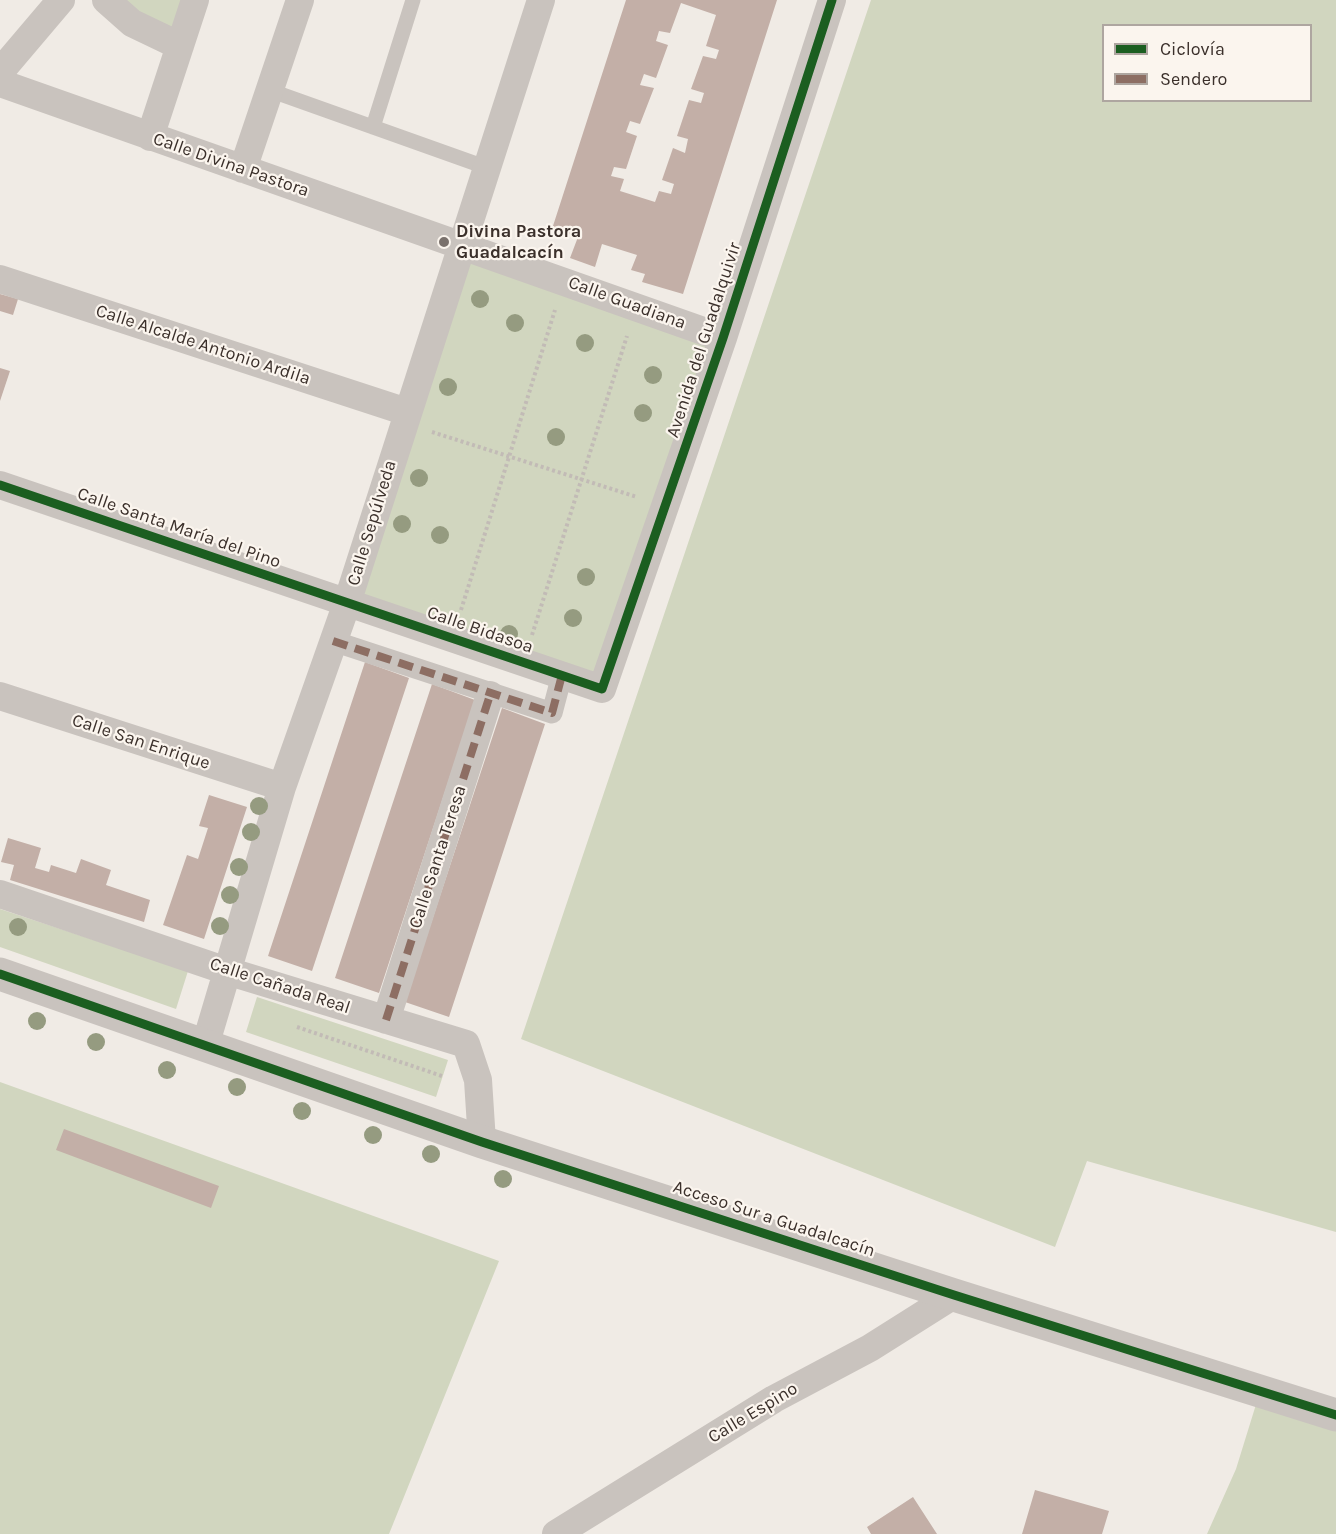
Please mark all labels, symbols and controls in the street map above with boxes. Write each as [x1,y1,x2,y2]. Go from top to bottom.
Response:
legend [1102,24,1312,102]
text: Ciclovía [1160,38,1225,60]
text: Sendero [1160,68,1227,90]
street label: Calle Divina Pastora [150,128,312,202]
place label: Divina Pastora Guadalcacín [456,221,581,264]
marker: Divina Pastora Guadalcacín [437,235,451,249]
street label: Avenida del Guadalquivir [662,240,746,440]
street label: Calle Guadiana [565,272,689,334]
street label: Calle Alcalde Antonio Ardila [93,300,313,390]
street label: Calle Sepúlveda [343,458,401,588]
street label: Calle Santa María del Pino [74,483,284,573]
street label: Calle Bidasoa [424,602,536,658]
street label: Calle San Enrique [69,709,213,775]
street label: Calle Santa Teresa [405,783,471,931]
street label: Calle Cañada Real [207,953,353,1019]
street label: Acceso Sur a Guadalcacín [670,1176,878,1262]
street label: Calle Espino [704,1378,802,1448]

